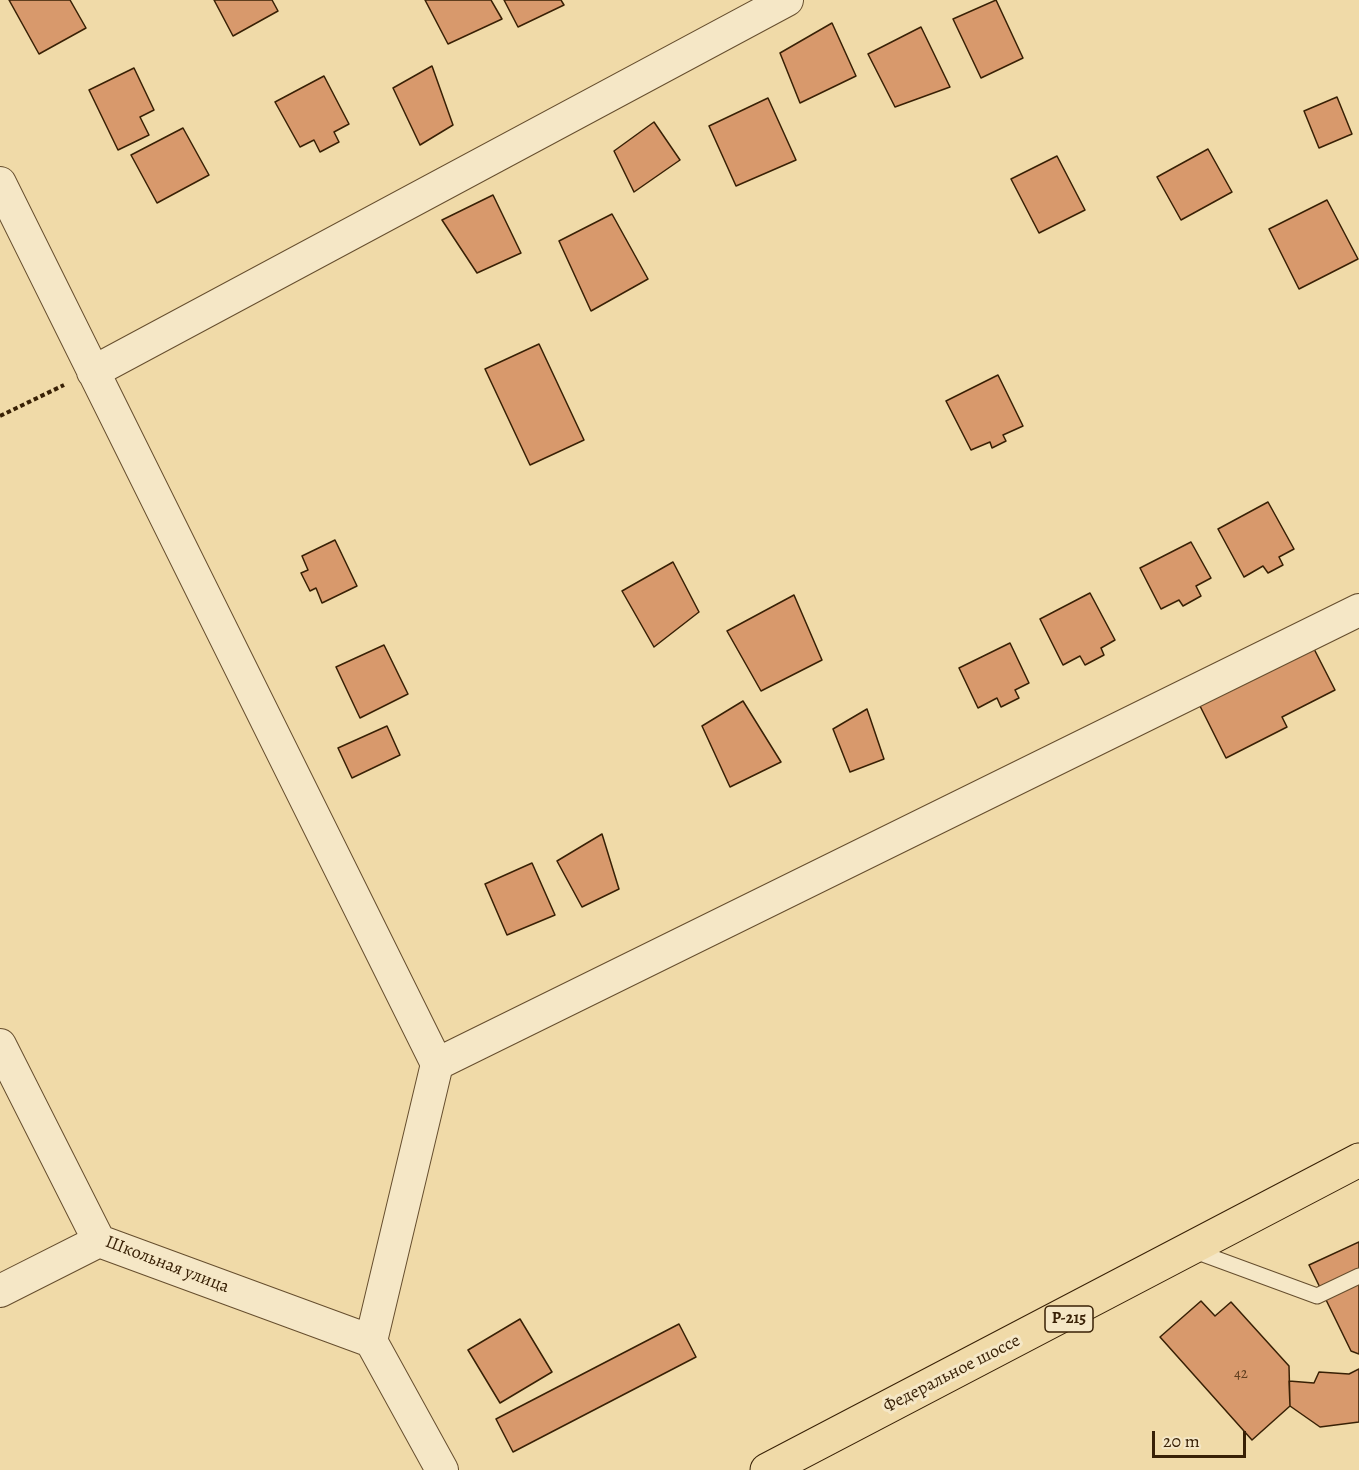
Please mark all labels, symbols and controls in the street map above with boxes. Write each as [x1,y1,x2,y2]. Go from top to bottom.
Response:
street label: Школьная улица [102,1231,232,1299]
road number: P-215 [1045,1306,1093,1332]
street label: Федеральное шоссе [880,1330,1024,1418]
house number: 42 [1234,1365,1248,1383]
scale bar [1155,1419,1250,1457]
text: 20 m [1163,1429,1200,1453]

